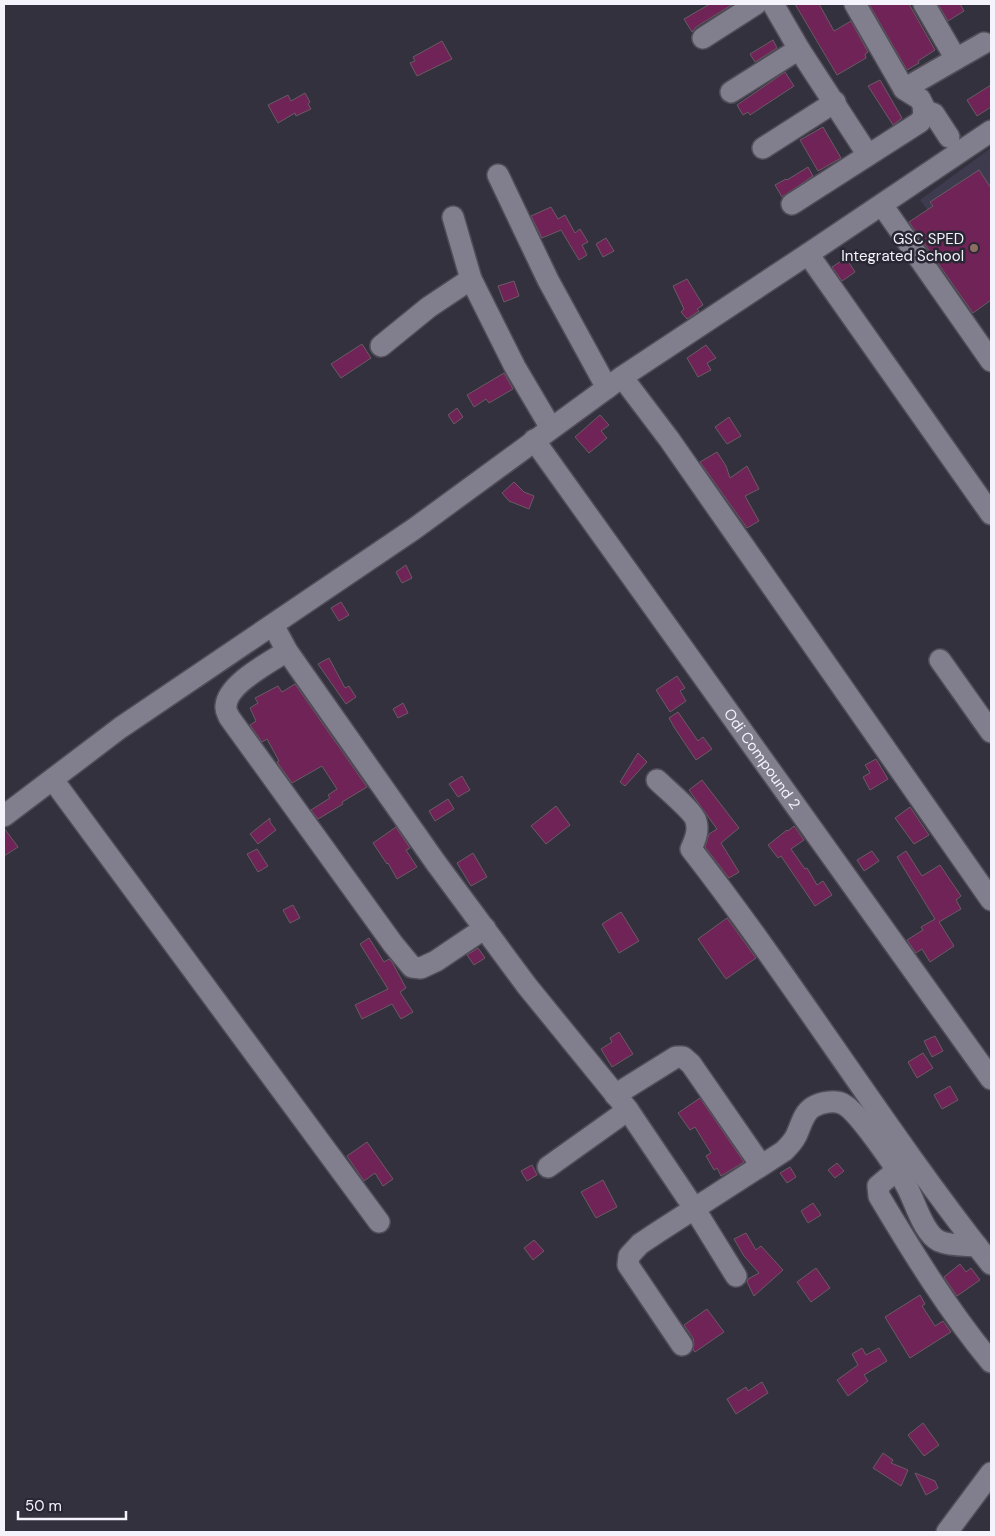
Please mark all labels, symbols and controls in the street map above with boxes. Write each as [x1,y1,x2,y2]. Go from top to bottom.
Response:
place label: GSC SPED Integrated School [841,229,964,266]
marker: GSC SPED Integrated School [968,242,980,254]
street label: Odi Compound 2 [719,705,805,813]
scale bar [18,1488,125,1520]
text: 50 m [25,1496,62,1516]

